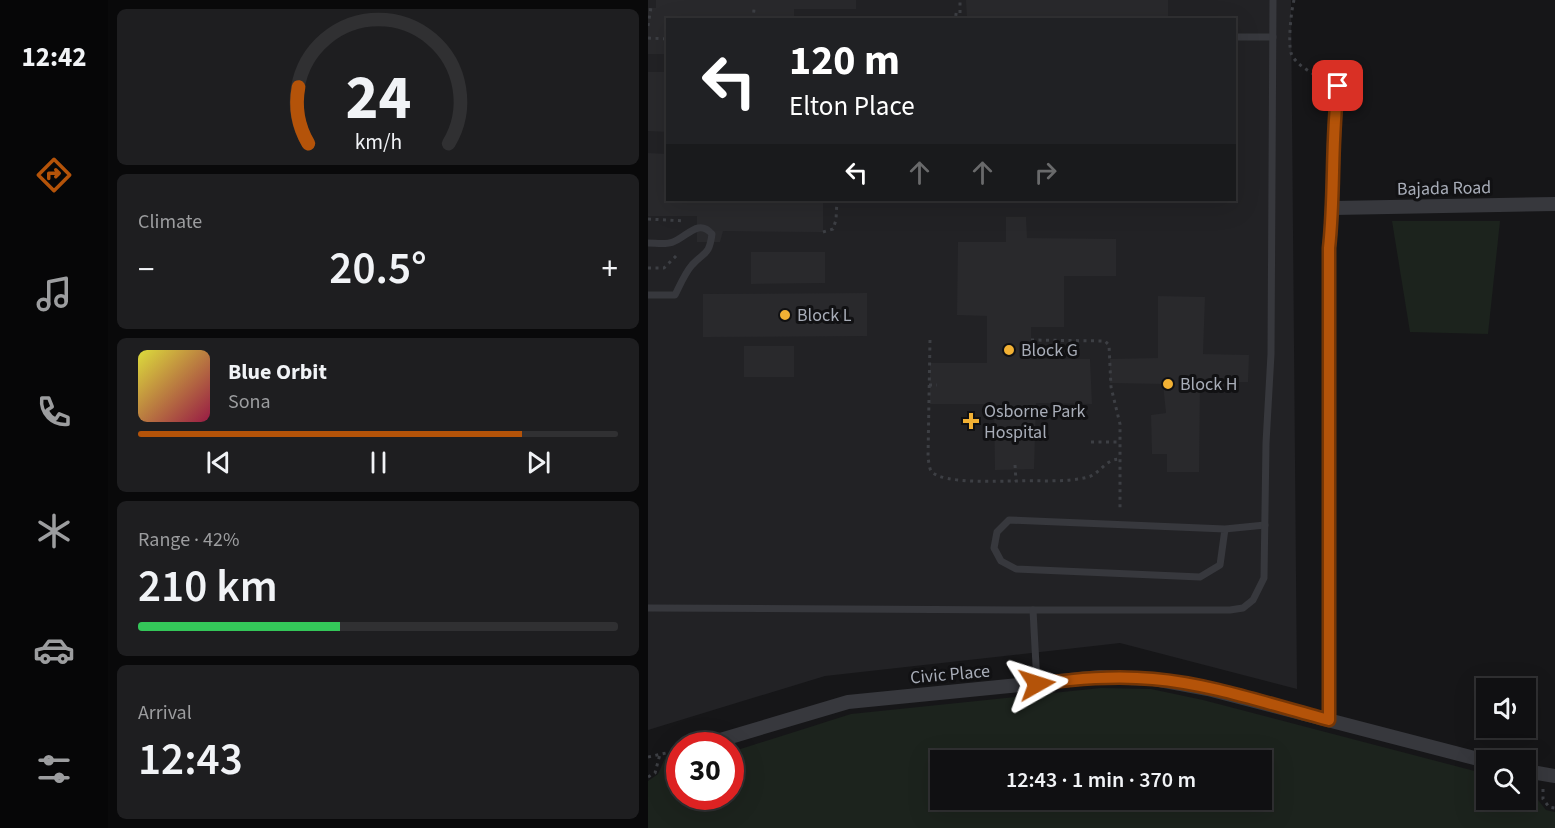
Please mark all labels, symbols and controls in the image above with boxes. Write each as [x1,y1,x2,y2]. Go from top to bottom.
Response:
text: 120 m [789,31,900,91]
text: 12:42 [21,38,87,77]
icon: left [690,42,768,120]
text: 24 [345,54,411,143]
pin [1312,60,1363,111]
icon: arrive [1321,69,1354,102]
text: Elton Place [789,87,915,126]
text: km/h [354,127,402,158]
icon: directions [33,154,75,196]
icon: left [840,156,873,189]
icon: ahead [903,156,936,189]
icon: ahead [966,156,999,189]
icon: right [1029,156,1062,189]
street label: Bajada Road [1397,175,1491,202]
text: Climate [138,208,202,236]
text: 20.5° [329,237,427,301]
text: − [138,246,154,293]
text: + [602,246,618,293]
icon: music [33,273,75,315]
place label: Block L [797,303,852,328]
marker: Block L [778,308,792,322]
place label: Block G [1021,338,1078,363]
marker: Block G [1002,343,1016,357]
text: Blue Orbit [228,356,327,388]
place label: Block H [1180,372,1237,397]
marker: Block H [1161,377,1175,391]
text: Sona [228,388,271,416]
icon: phone [33,391,75,433]
place label: Osborne Park Hospital [984,399,1086,445]
marker: Osborne Park Hospital [962,412,980,430]
icon: previous [202,446,235,479]
icon: pause [362,446,395,479]
icon: next [522,446,555,479]
icon: climate [33,510,75,552]
text: Range · 42% [138,526,239,554]
text: 210 km [138,555,278,619]
icon: car [33,629,75,671]
position arrow [1005,652,1069,716]
street label: Civic Place [909,659,991,690]
map controls [1476,678,1536,810]
button: sound [1476,678,1536,738]
text: Arrival [138,699,192,727]
text: 12:43 [138,728,243,792]
speed limit sign: 30 [666,732,744,810]
icon: filters [33,748,75,790]
button: search [1476,750,1536,810]
text: 12:43 · 1 min · 370 m [1006,764,1196,796]

